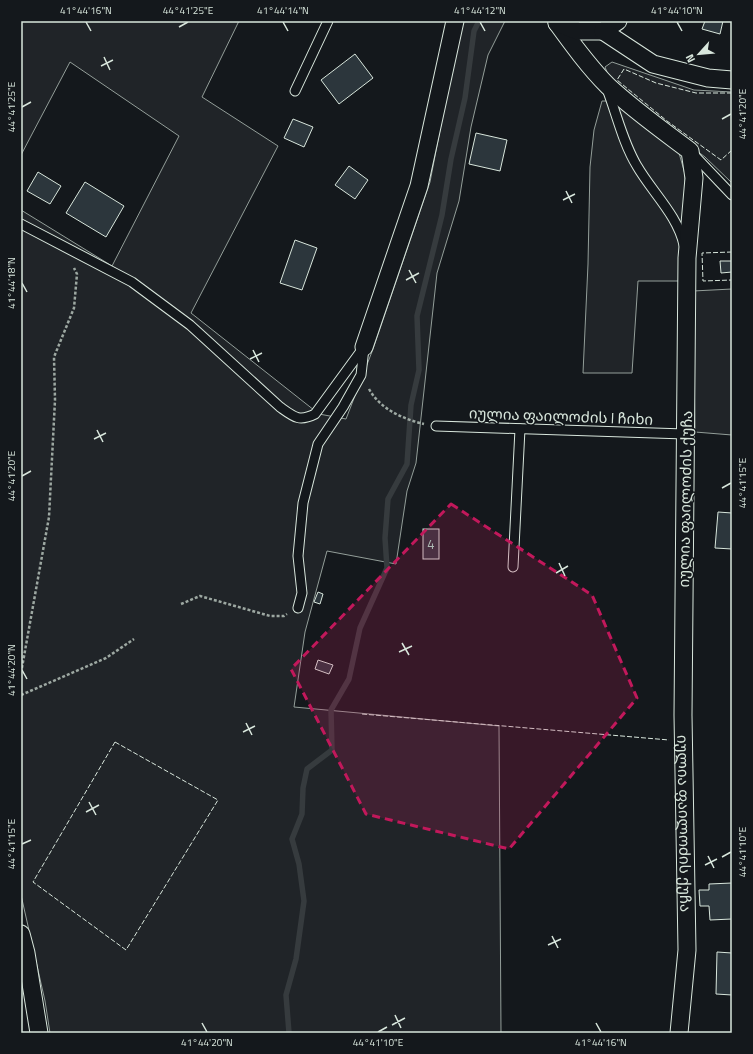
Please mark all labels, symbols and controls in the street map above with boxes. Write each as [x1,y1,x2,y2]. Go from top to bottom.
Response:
text: 41°44'16"N [60,3,112,18]
text: 44°41'25"E [163,3,214,18]
text: 41°44'14"N [257,3,309,18]
text: 41°44'12"N [454,3,506,18]
text: 41°44'10"N [651,3,703,18]
north arrow [679,34,719,74]
text: N [681,52,699,66]
text: 44°41'25"E [4,81,19,132]
text: 44°41'20"E [735,88,750,139]
text: 41°44'18"N [4,257,19,309]
street label: იულია ფაილოძის I ჩიხი [469,401,653,431]
street label: იულია ფაილოძის ქუჩა [672,410,698,588]
text: 44°41'20"E [4,450,19,501]
text: 44°41'15"E [735,457,750,508]
house number: 4 [427,534,435,554]
text: 41°44'20"N [4,644,19,696]
street label: იულია ფაილოძის ქუჩა [672,735,698,912]
text: 44°41'15"E [4,818,19,869]
text: 44°41'10"E [735,826,750,877]
text: 41°44'20"N [181,1035,233,1050]
text: 44°41'10"E [353,1035,404,1050]
text: 41°44'16"N [575,1035,627,1050]

